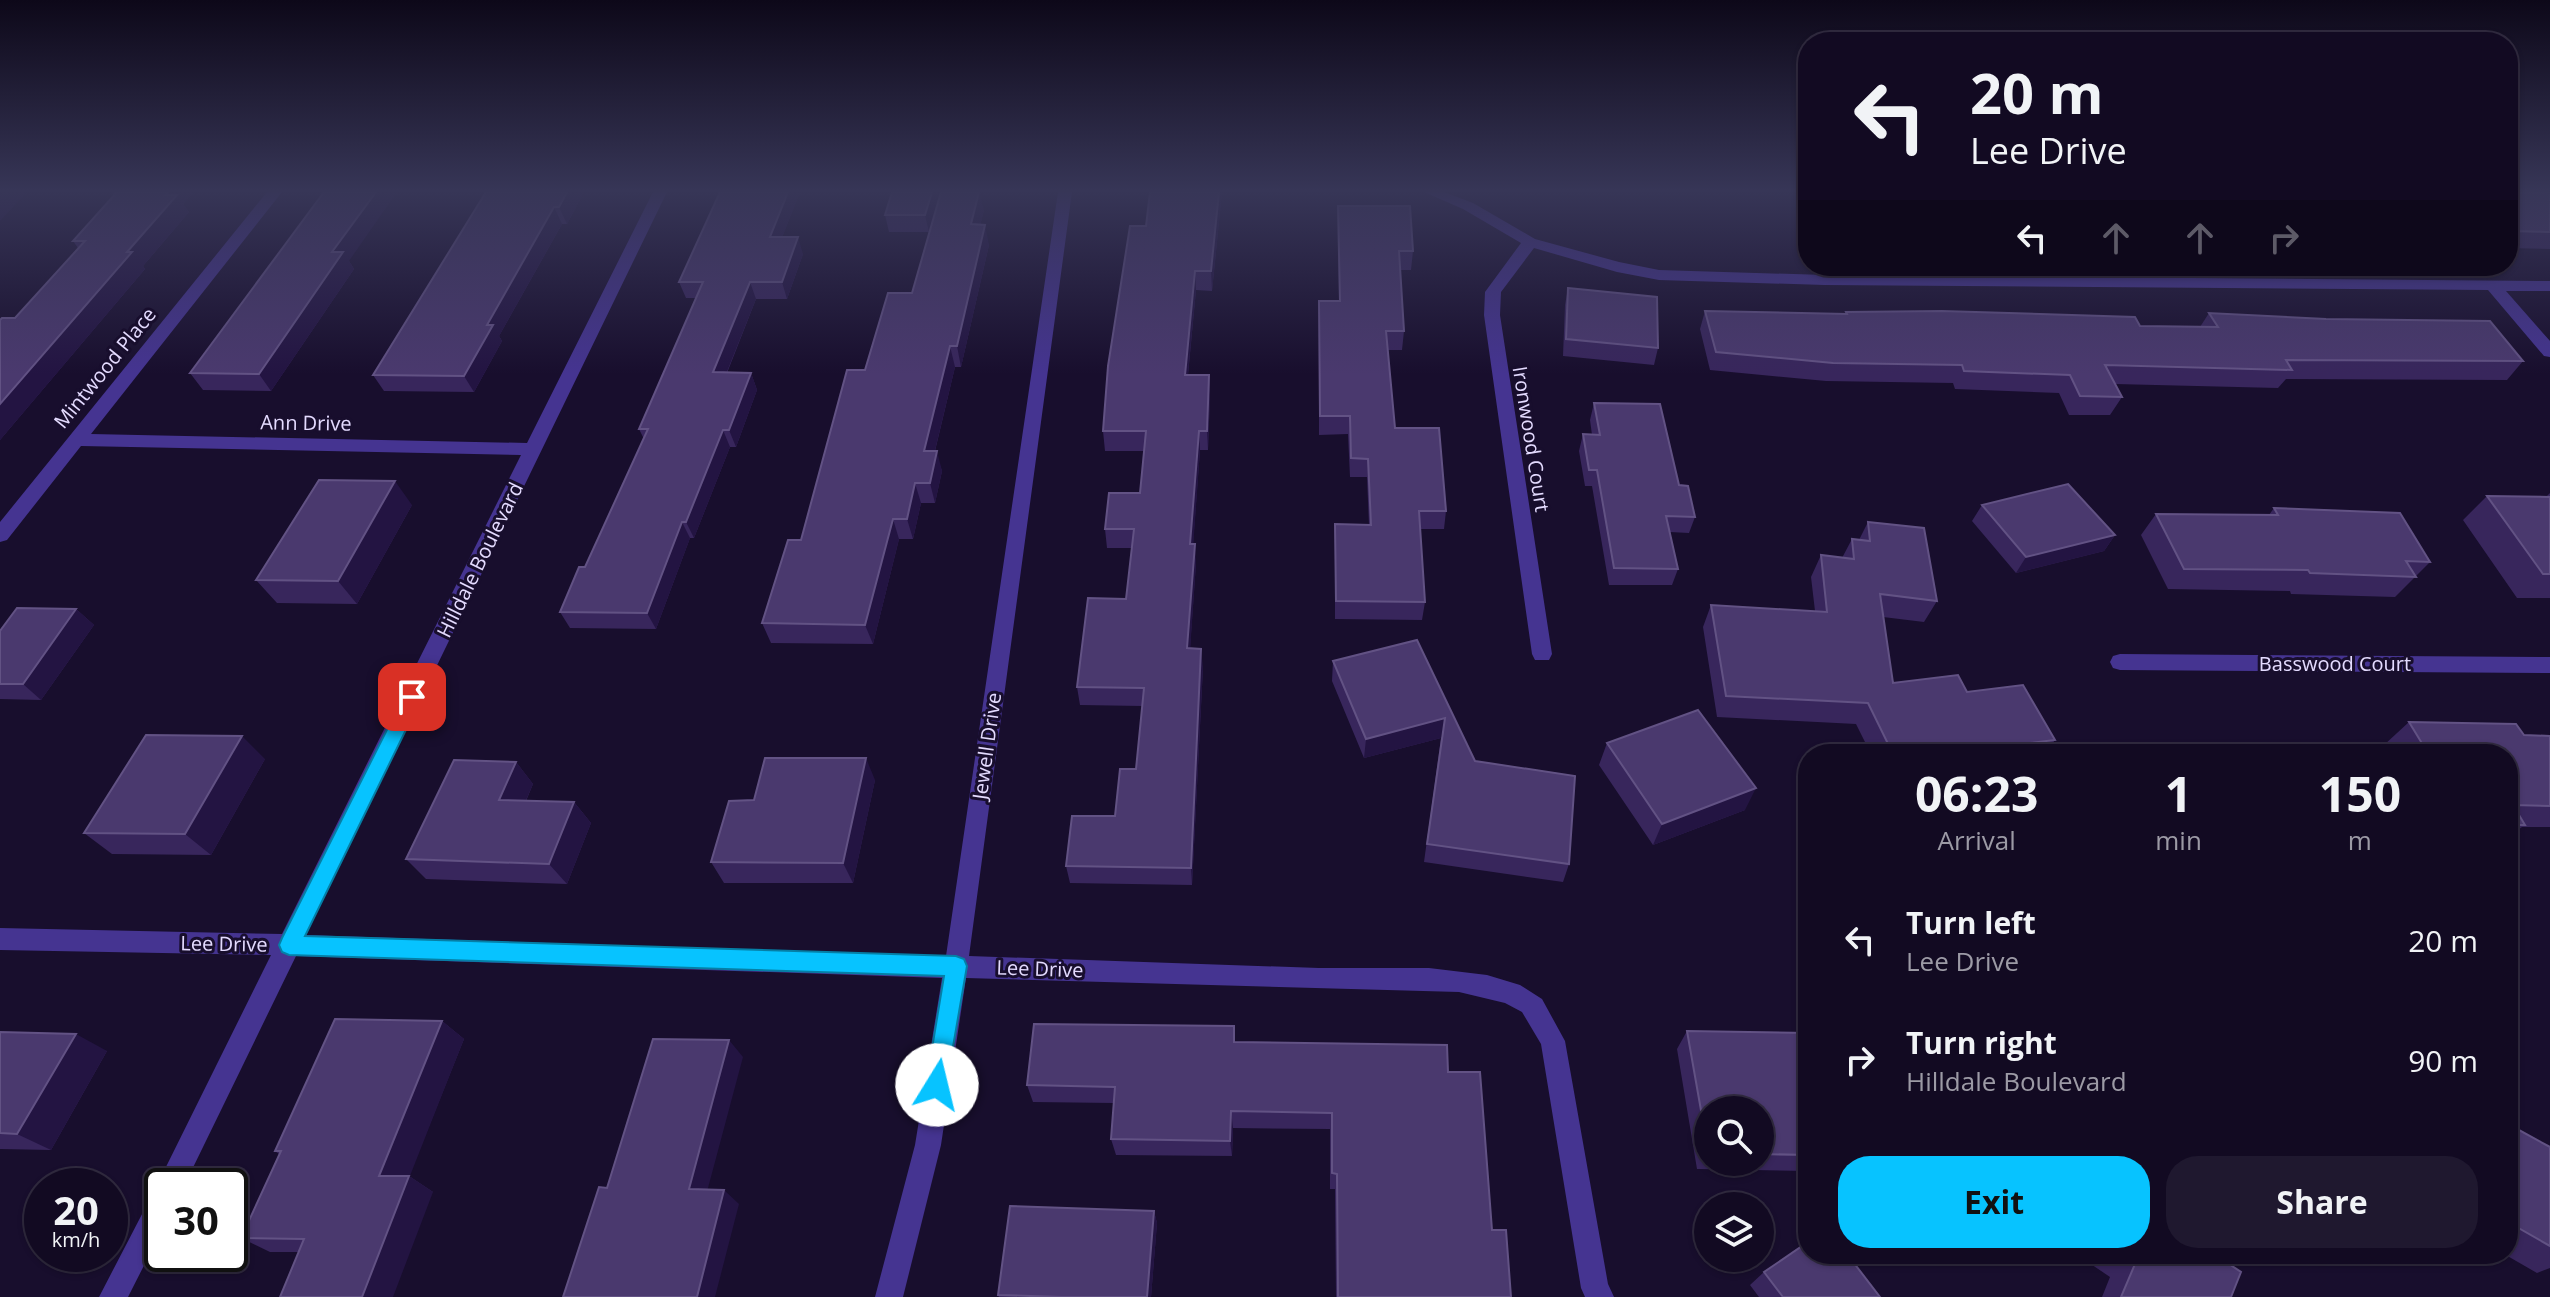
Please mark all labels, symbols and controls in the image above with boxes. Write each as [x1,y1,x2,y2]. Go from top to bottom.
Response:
text: 20 m [1970,54,2104,130]
icon: left [1838,64,1942,168]
text: Lee Drive [1970,126,2127,175]
icon: left [2010,216,2054,260]
icon: ahead [2094,216,2138,260]
icon: ahead [2178,216,2222,260]
icon: right [2262,216,2306,260]
street label: Mintwood Place [47,302,162,434]
street label: Ironwood Court [1507,364,1556,514]
street label: Ann Drive [260,408,352,437]
street label: Hilldale Boulevard [430,478,529,642]
street label: Basswood Court [2259,650,2411,677]
pin [378,663,446,731]
icon: arrive [390,675,434,719]
street label: Jewell Drive [965,691,1007,803]
text: 06:23 [1915,761,2038,826]
text: 1 [2165,761,2192,826]
text: 150 [2319,761,2401,826]
text: Arrival [1937,822,2016,858]
text: min [2155,822,2202,858]
text: m [2348,822,2372,858]
text: Turn left [1906,902,2036,943]
icon: left [1838,918,1882,962]
text: 20 m [2408,920,2478,961]
street label: Lee Drive [180,929,268,958]
text: Lee Drive [1906,943,2019,979]
street label: Lee Drive [996,953,1084,984]
text: Turn right [1906,1022,2057,1063]
icon: right [1838,1038,1882,1082]
text: 90 m [2408,1040,2478,1081]
position arrow [895,1043,979,1127]
text: Hilldale Boulevard [1906,1063,2127,1099]
map controls [1694,1096,1774,1272]
button: search [1694,1096,1774,1176]
button: Exit [1838,1156,2150,1248]
button: Share [2166,1156,2478,1248]
speed limit sign: 30 [144,1168,248,1272]
text: 20 [53,1182,99,1237]
button: layers [1694,1192,1774,1272]
text: km/h [52,1226,100,1253]

